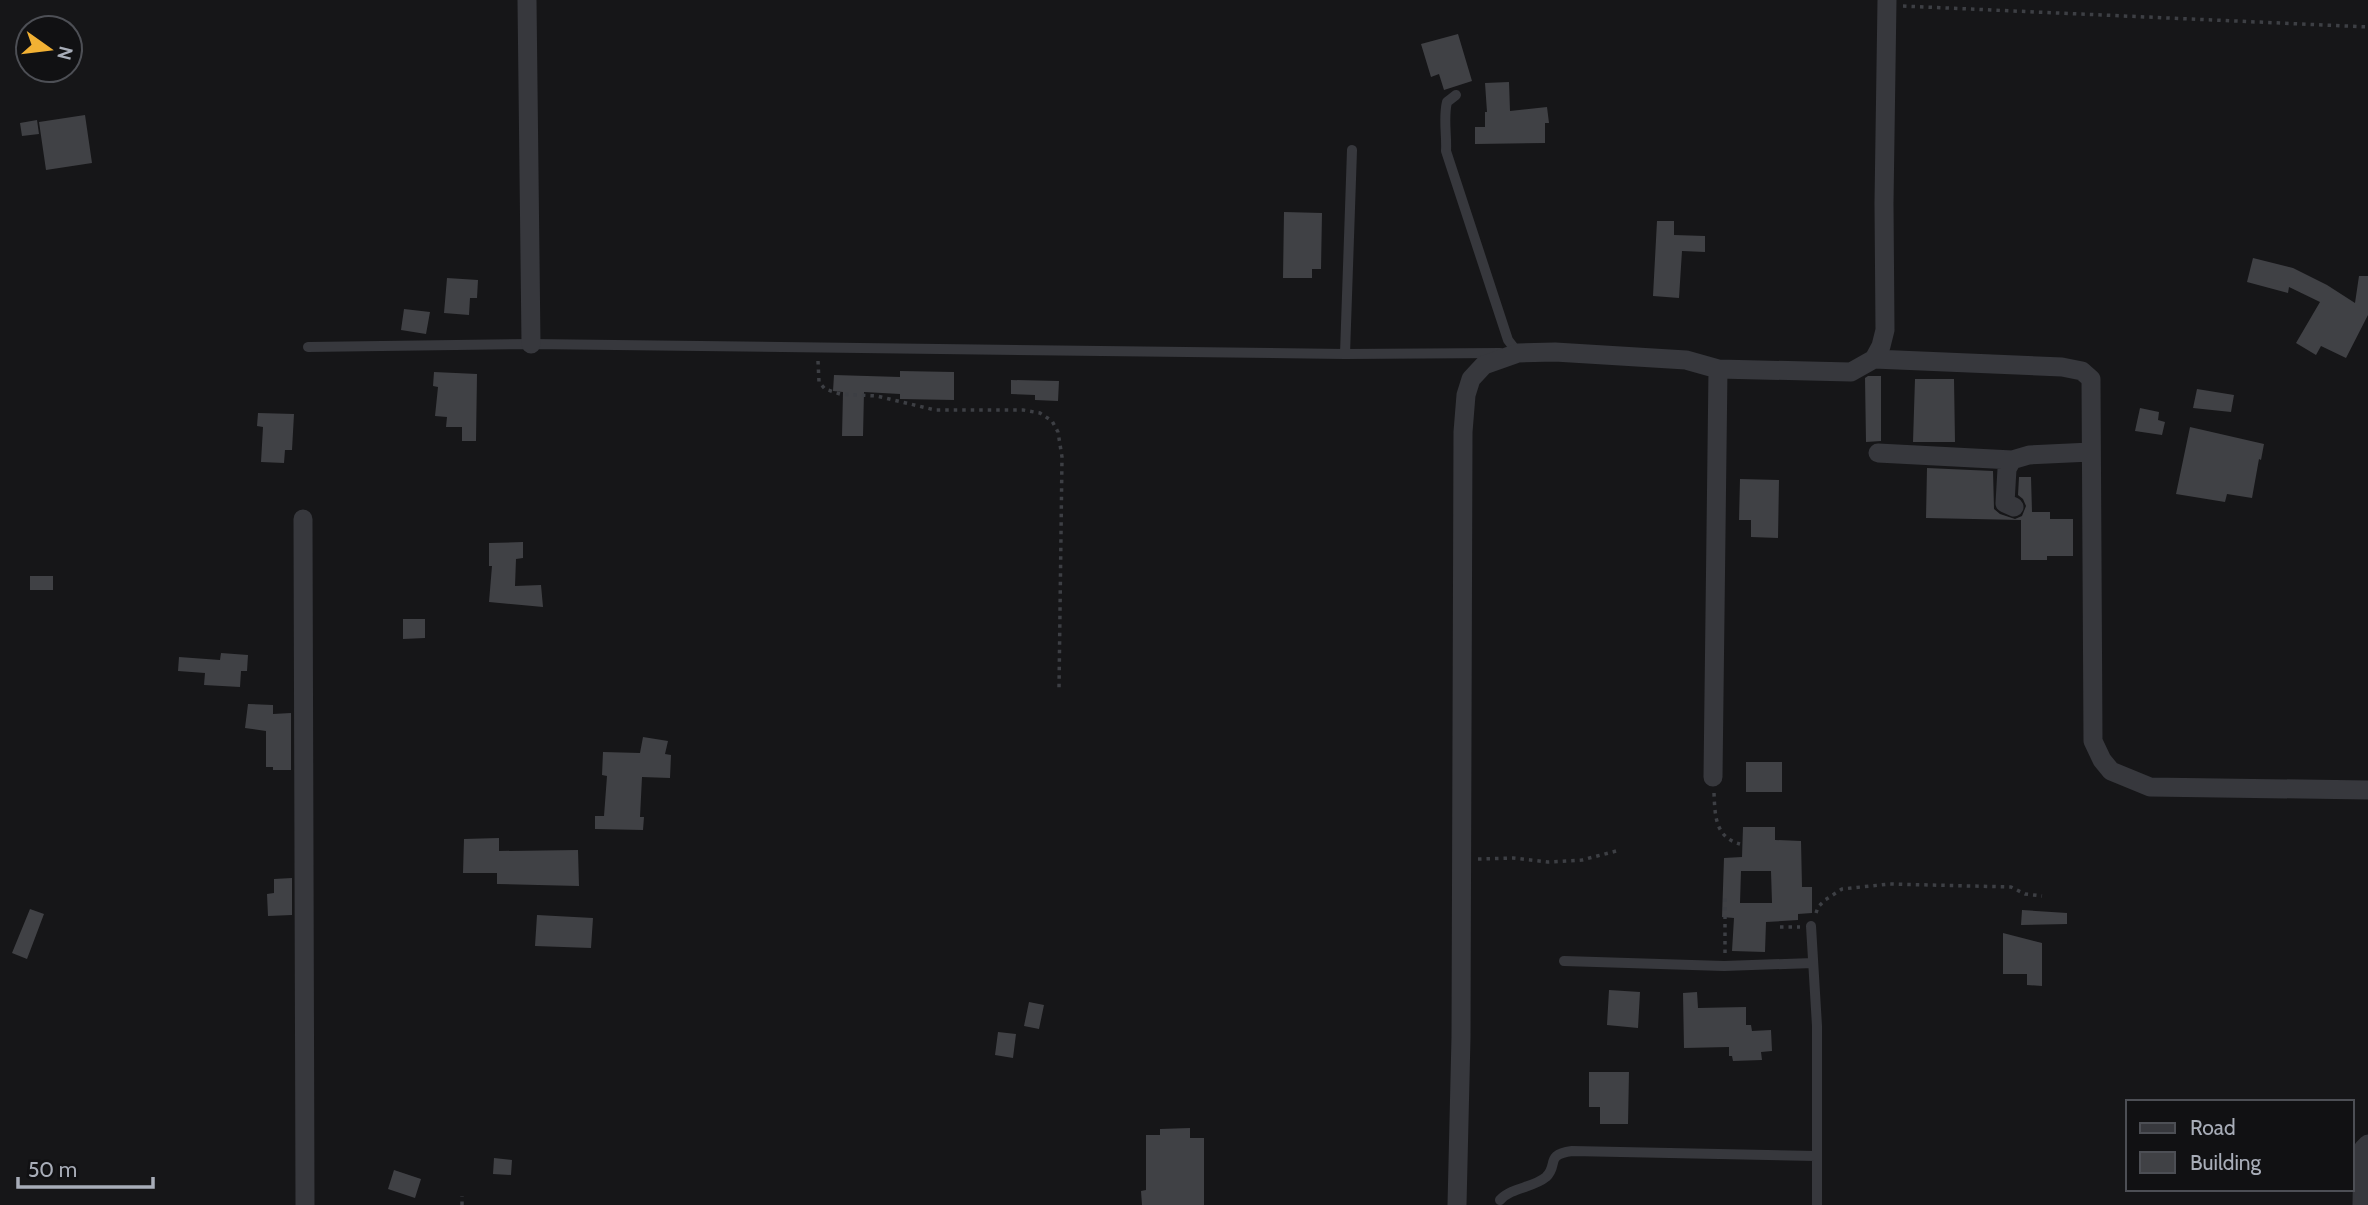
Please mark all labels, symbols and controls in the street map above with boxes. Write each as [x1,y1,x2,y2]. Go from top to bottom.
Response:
north arrow [14,14,84,84]
text: N [52,44,78,62]
legend [2126,1100,2354,1191]
text: Road [2190,1115,2236,1140]
scale bar [18,1146,152,1190]
text: Building [2190,1150,2262,1175]
text: 50 m [28,1157,77,1182]

